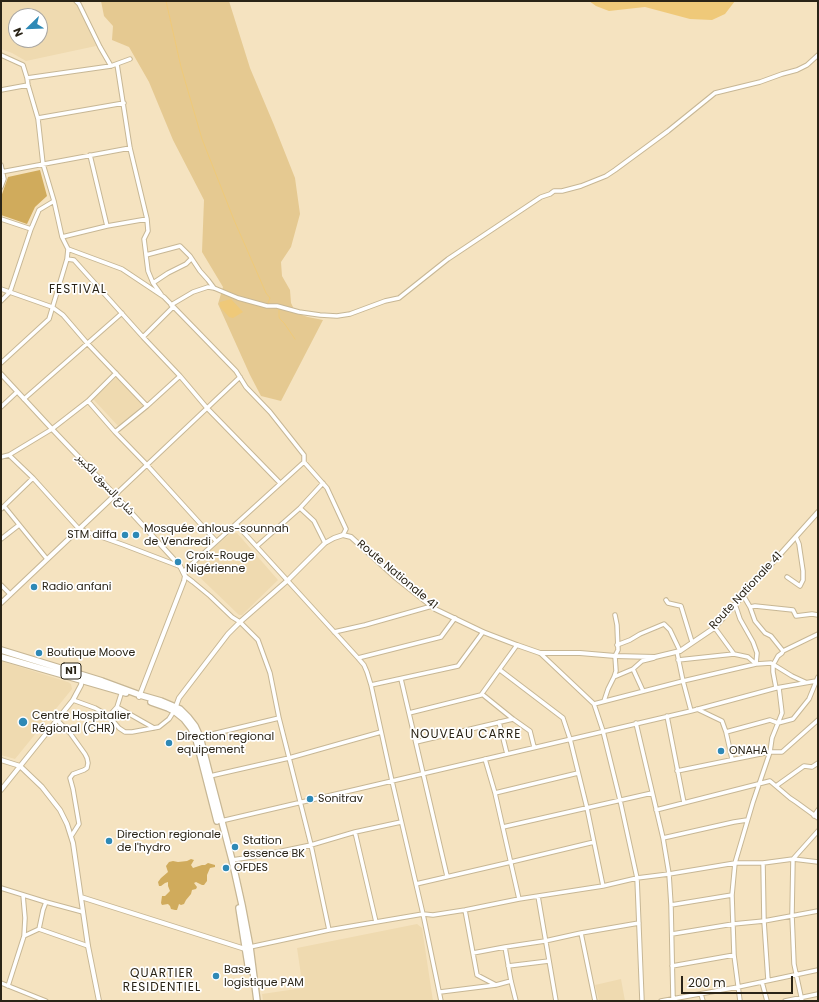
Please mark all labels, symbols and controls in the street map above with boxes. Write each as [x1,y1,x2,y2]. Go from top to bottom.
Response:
north arrow [8,8,48,48]
text: N [9,25,27,39]
district label: FESTIVAL [49,283,107,297]
street label: شارع السوق الكبير [73,452,137,518]
place label: Mosquée ahlous-sounnah de Vendredi [144,522,289,548]
place label: STM diffa [67,528,117,542]
marker: STM diffa [120,530,130,540]
marker: Mosquée ahlous-sounnah de Vendredi [131,530,141,540]
street label: Route Nationale 41 [354,538,440,612]
place label: Croix-Rouge Nigérienne [186,549,255,575]
street label: Route Nationale 41 [707,550,785,632]
marker: Croix-Rouge Nigérienne [173,557,183,567]
place label: Radio anfani [42,580,112,594]
marker: Radio anfani [29,582,39,592]
place label: Boutique Moove [47,646,135,660]
marker: Boutique Moove [34,648,44,658]
road number: N1 [61,663,81,679]
place label: Centre Hospitalier Régional (CHR) [32,709,131,735]
marker: Centre Hospitalier Régional (CHR) [17,716,29,728]
district label: NOUVEAU CARRE [411,728,521,742]
place label: Direction regional equipement [177,730,274,756]
marker: Direction regional equipement [164,738,174,748]
place label: ONAHA [729,744,768,758]
marker: ONAHA [716,746,726,756]
place label: Sonitrav [318,792,363,806]
marker: Sonitrav [305,794,315,804]
place label: Direction regionale de l'hydro [117,828,221,854]
place label: Station essence BK [243,834,305,860]
marker: Direction regionale de l'hydro [104,836,114,846]
marker: Station essence BK [230,842,240,852]
place label: OFDES [234,861,268,875]
marker: OFDES [221,863,231,873]
place label: Base logistique PAM [224,963,304,989]
district label: QUARTIER RESIDENTIEL [123,967,201,995]
scale bar [683,968,795,994]
marker: Base logistique PAM [211,971,221,981]
text: 200 m [688,974,726,991]

